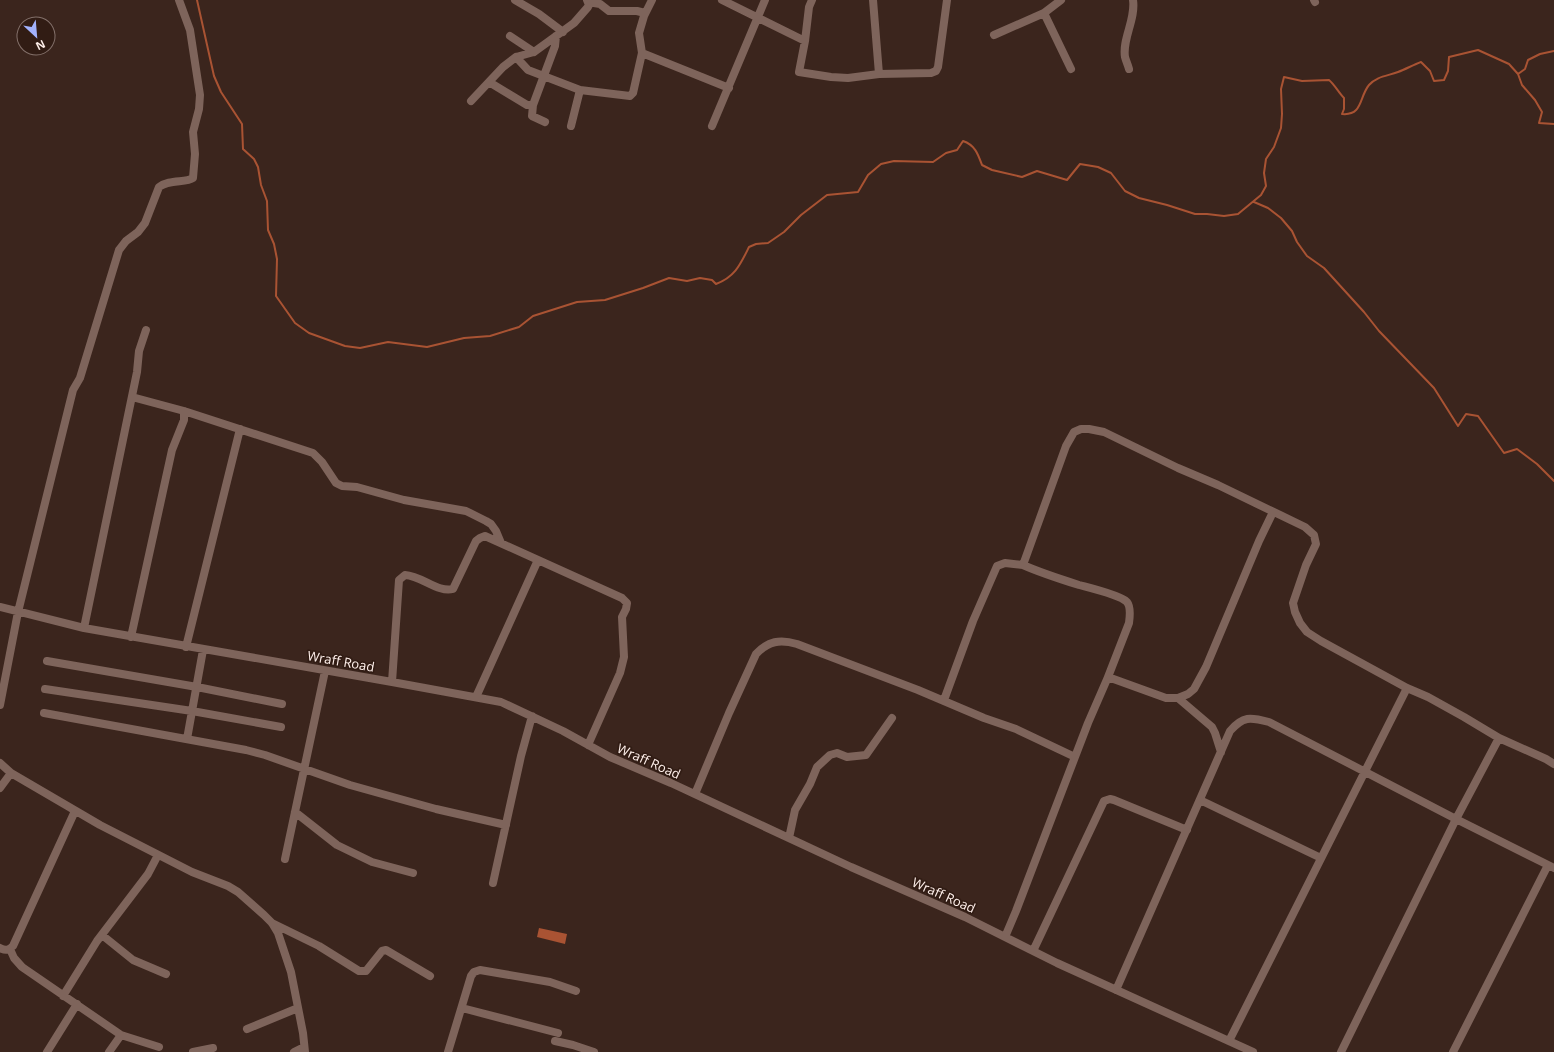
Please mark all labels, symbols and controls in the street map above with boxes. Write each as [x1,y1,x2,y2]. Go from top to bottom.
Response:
north arrow [16,16,56,56]
text: N [33,37,48,54]
street label: Wraff Road [306,646,376,676]
street label: Wraff Road [614,739,684,783]
street label: Wraff Road [909,873,979,917]

